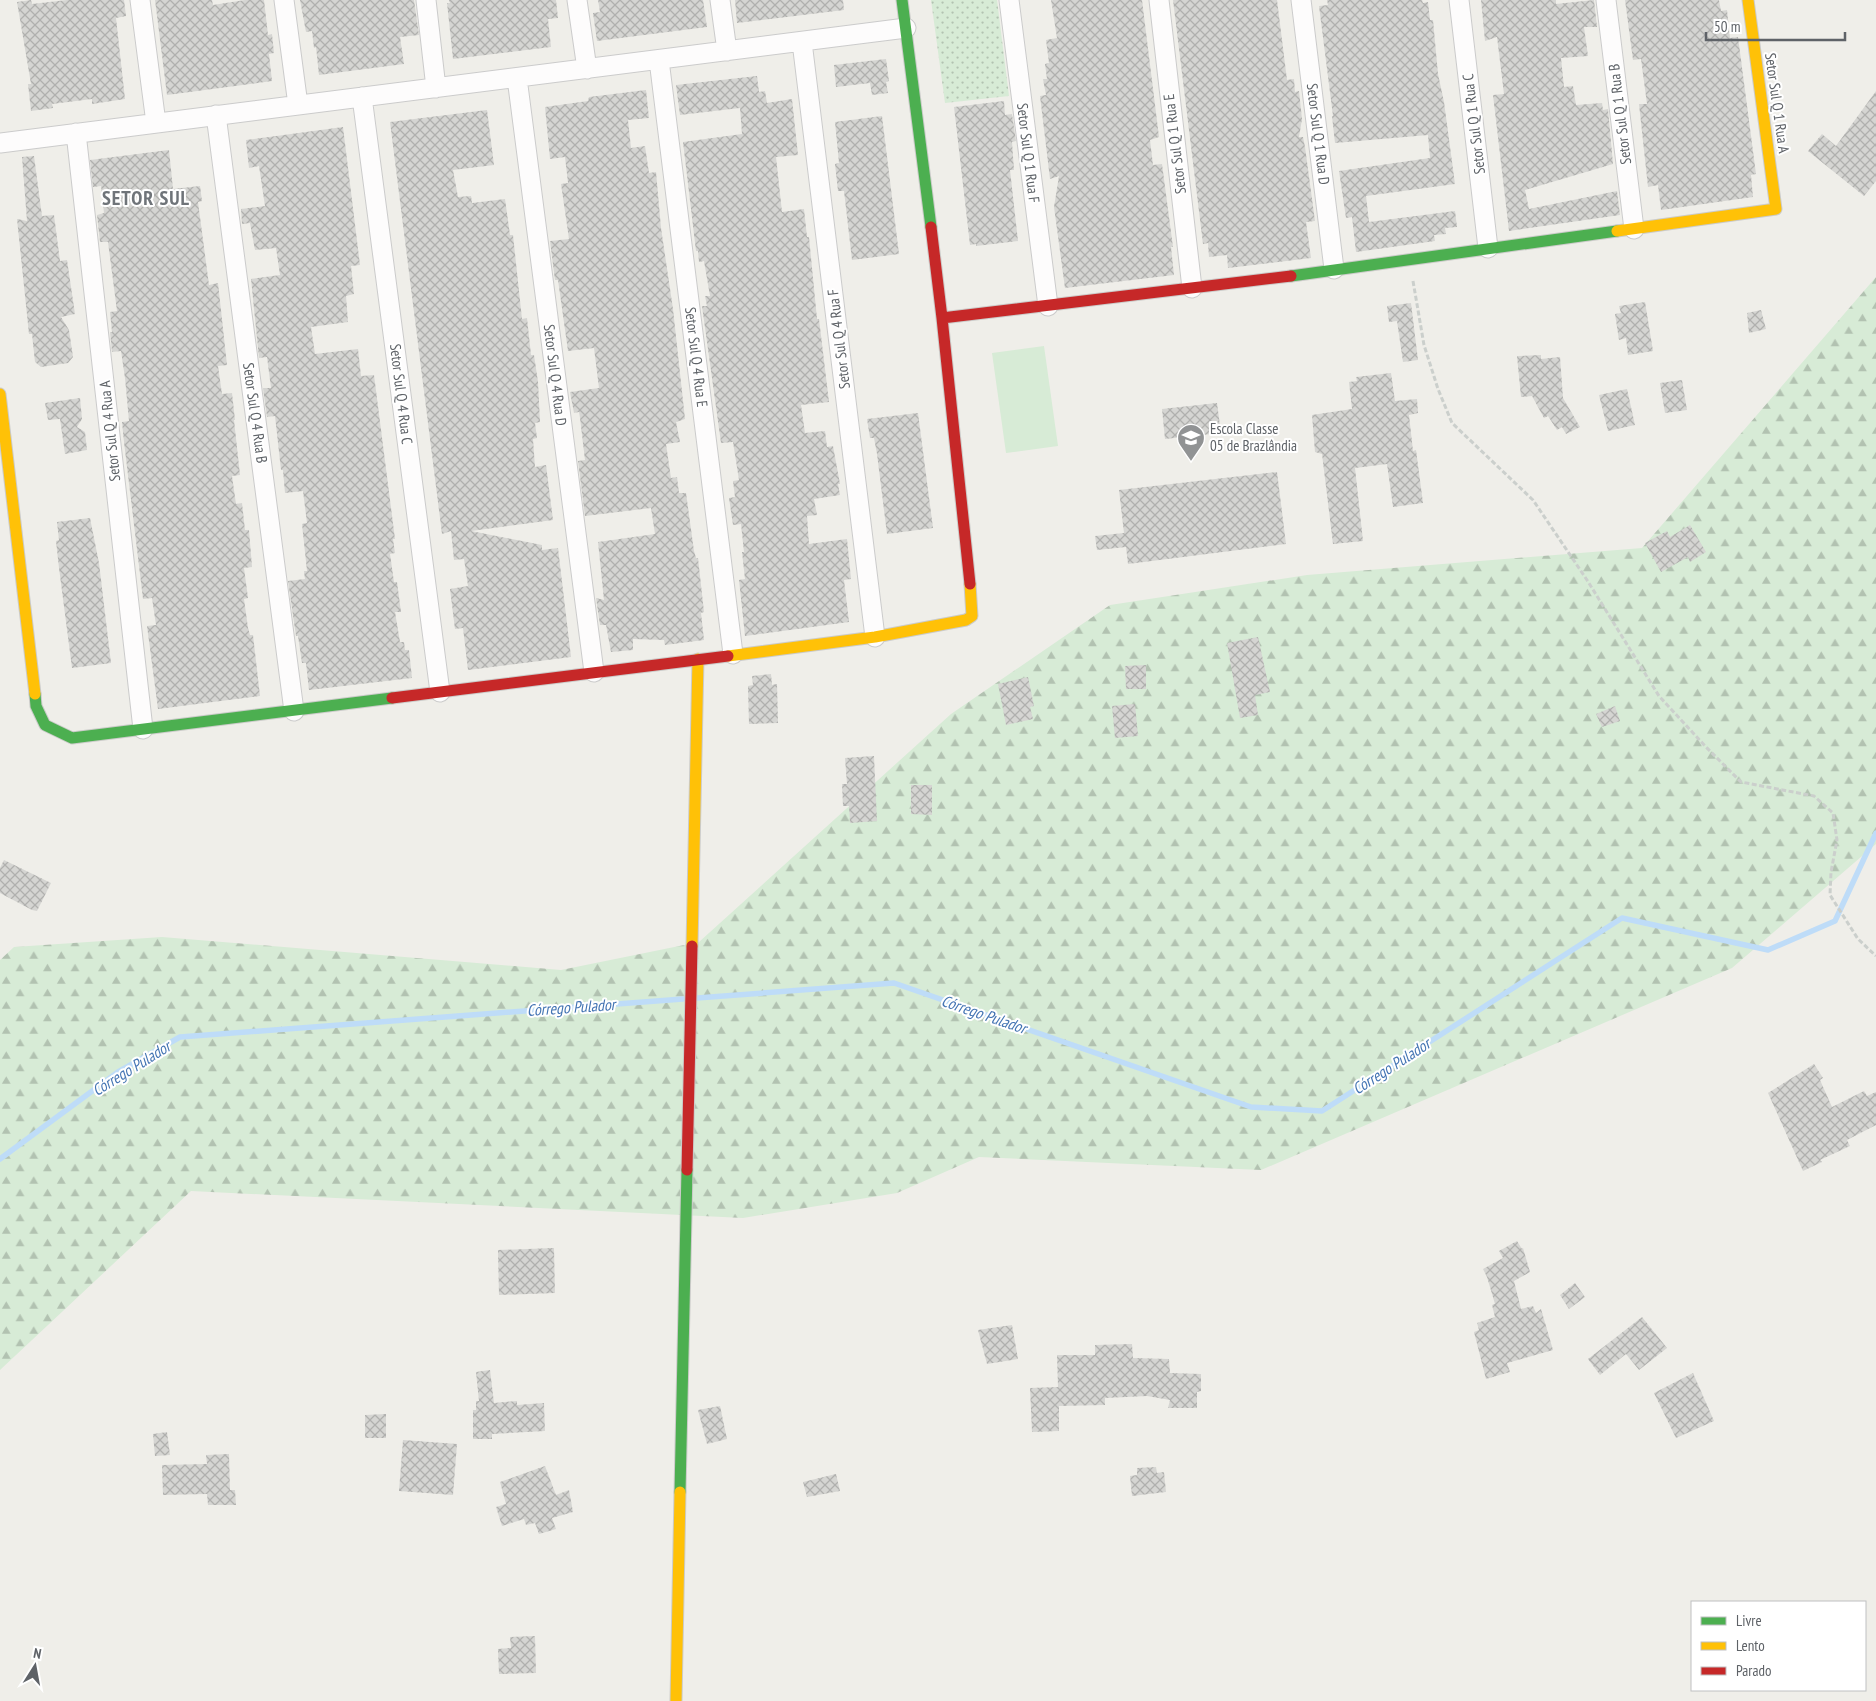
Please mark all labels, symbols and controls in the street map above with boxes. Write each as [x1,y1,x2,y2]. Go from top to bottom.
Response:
scale bar [1706,10,1845,42]
text: 50 m [1714,17,1740,36]
street label: Setor Sul Q 1 Rua A [1761,52,1794,155]
street label: Setor Sul Q 1 Rua B [1604,63,1635,165]
street label: Setor Sul Q 1 Rua C [1458,73,1489,175]
street label: Setor Sul Q 1 Rua D [1303,82,1334,186]
street label: Setor Sul Q 1 Rua E [1159,93,1190,195]
street label: Setor Sul Q 1 Rua F [1013,102,1044,204]
district label: SETOR SUL [102,185,190,211]
street label: Setor Sul Q 4 Rua F [823,288,854,390]
street label: Setor Sul Q 4 Rua E [681,306,712,408]
street label: Setor Sul Q 4 Rua D [540,323,571,427]
street label: Setor Sul Q 4 Rua C [386,343,417,445]
street label: Setor Sul Q 4 Rua B [239,361,272,464]
street label: Setor Sul Q 4 Rua A [95,379,124,482]
place label: Escola Classe 05 de Brazlândia [1210,419,1297,455]
school or university icon: Escola Classe 05 de Brazlândia [1176,423,1206,462]
water label: Córrego Pulador [939,990,1031,1039]
water label: Córrego Pulador [526,994,618,1020]
water label: Córrego Pulador [1349,1032,1436,1098]
water label: Córrego Pulador [88,1035,176,1100]
legend [1691,1601,1866,1691]
text: Livre [1736,1611,1762,1630]
text: Lento [1736,1636,1765,1655]
north arrow [10,1641,60,1691]
text: N [32,1644,43,1663]
text: Parado [1736,1661,1771,1680]

